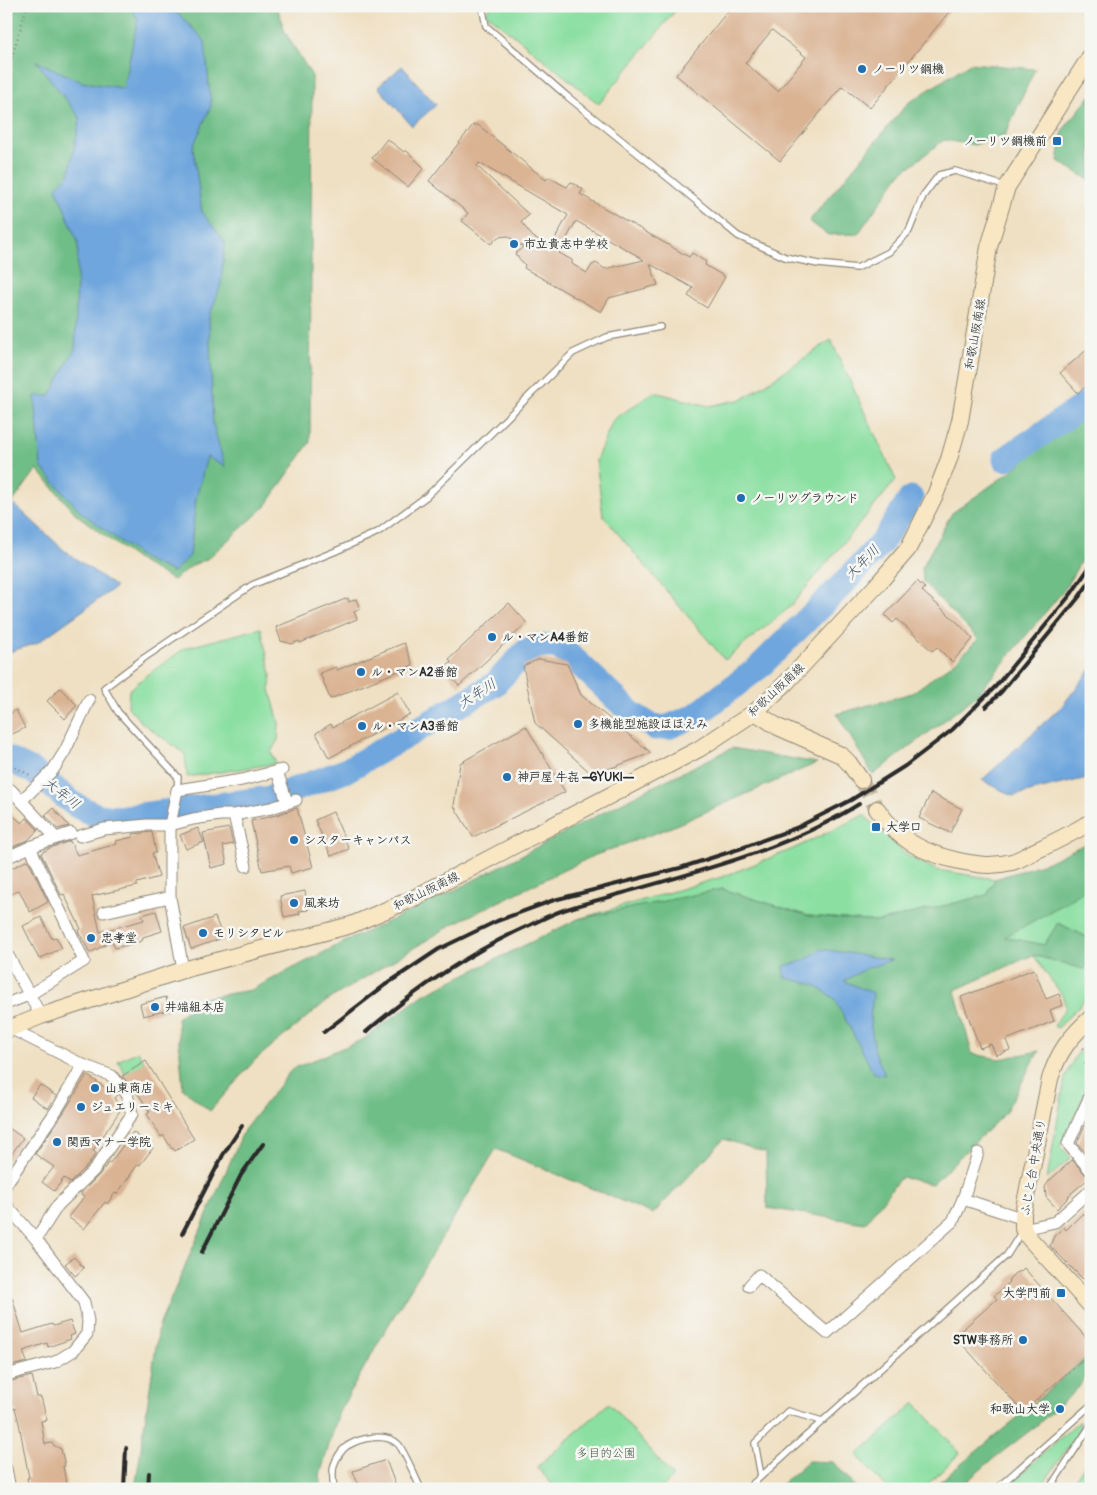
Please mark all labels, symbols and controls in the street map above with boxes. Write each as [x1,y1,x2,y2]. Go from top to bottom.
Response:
place label: ノーリツ鋼機 [872,62,944,77]
marker: ノーリツ鋼機 [856,63,868,75]
place label: ノーリツ鋼機前 [963,134,1047,149]
marker: ノーリツ鋼機前 [1051,135,1063,147]
place label: 市立貴志中学校 [524,237,608,252]
marker: 市立貴志中学校 [508,238,520,250]
street label: 和歌山阪南線 [962,297,989,371]
place label: ノーリツグラウンド [751,491,859,506]
marker: ノーリツグラウンド [735,492,747,504]
water label: 大年川 [842,541,883,583]
place label: ル・マンA4番館 [502,630,589,645]
marker: ル・マンA4番館 [486,631,498,643]
street label: 和歌山阪南線 [745,660,808,720]
place label: ル・マンA2番館 [371,665,458,680]
marker: ル・マンA2番館 [355,666,367,678]
water label: 大年川 [455,675,500,712]
place label: 多機能型施設ほほえみ [588,717,708,732]
marker: 多機能型施設ほほえみ [572,718,584,730]
place label: ル・マンA3番館 [372,719,459,734]
marker: ル・マンA3番館 [356,720,368,732]
place label: 神戸屋 牛㐂 ―GYUKI― [517,770,635,785]
marker: 神戸屋 牛㐂 ―GYUKI― [501,771,513,783]
water label: 大年川 [40,774,84,813]
place label: 大学口 [886,820,922,835]
marker: 大学口 [870,821,882,833]
place label: シスターキャンパス [304,833,412,848]
marker: シスターキャンパス [288,834,300,846]
street label: 和歌山阪南線 [391,869,462,914]
place label: 風来坊 [304,896,340,911]
marker: 風来坊 [288,897,300,909]
place label: モリシタビル [213,926,284,941]
marker: モリシタビル [197,927,209,939]
place label: 忠孝堂 [101,931,137,946]
marker: 忠孝堂 [85,932,97,944]
place label: 井端組本店 [165,1000,225,1015]
marker: 井端組本店 [149,1001,161,1013]
place label: 山東商店 [105,1081,153,1096]
marker: 山東商店 [89,1082,101,1094]
place label: ジュエリーミキ [91,1100,174,1115]
marker: ジュエリーミキ [75,1101,87,1113]
street label: ふじと台 中央通り [1018,1117,1049,1217]
place label: 関西マナー学院 [67,1135,151,1150]
marker: 関西マナー学院 [51,1136,63,1148]
place label: 大学門前 [1003,1286,1051,1301]
marker: 大学門前 [1055,1287,1067,1299]
place label: STW事務所 [953,1333,1014,1348]
marker: STW事務所 [1017,1334,1029,1346]
place label: 和歌山大学 [990,1402,1050,1417]
marker: 和歌山大学 [1054,1403,1066,1415]
park label: 多目的公園 [576,1446,636,1461]

